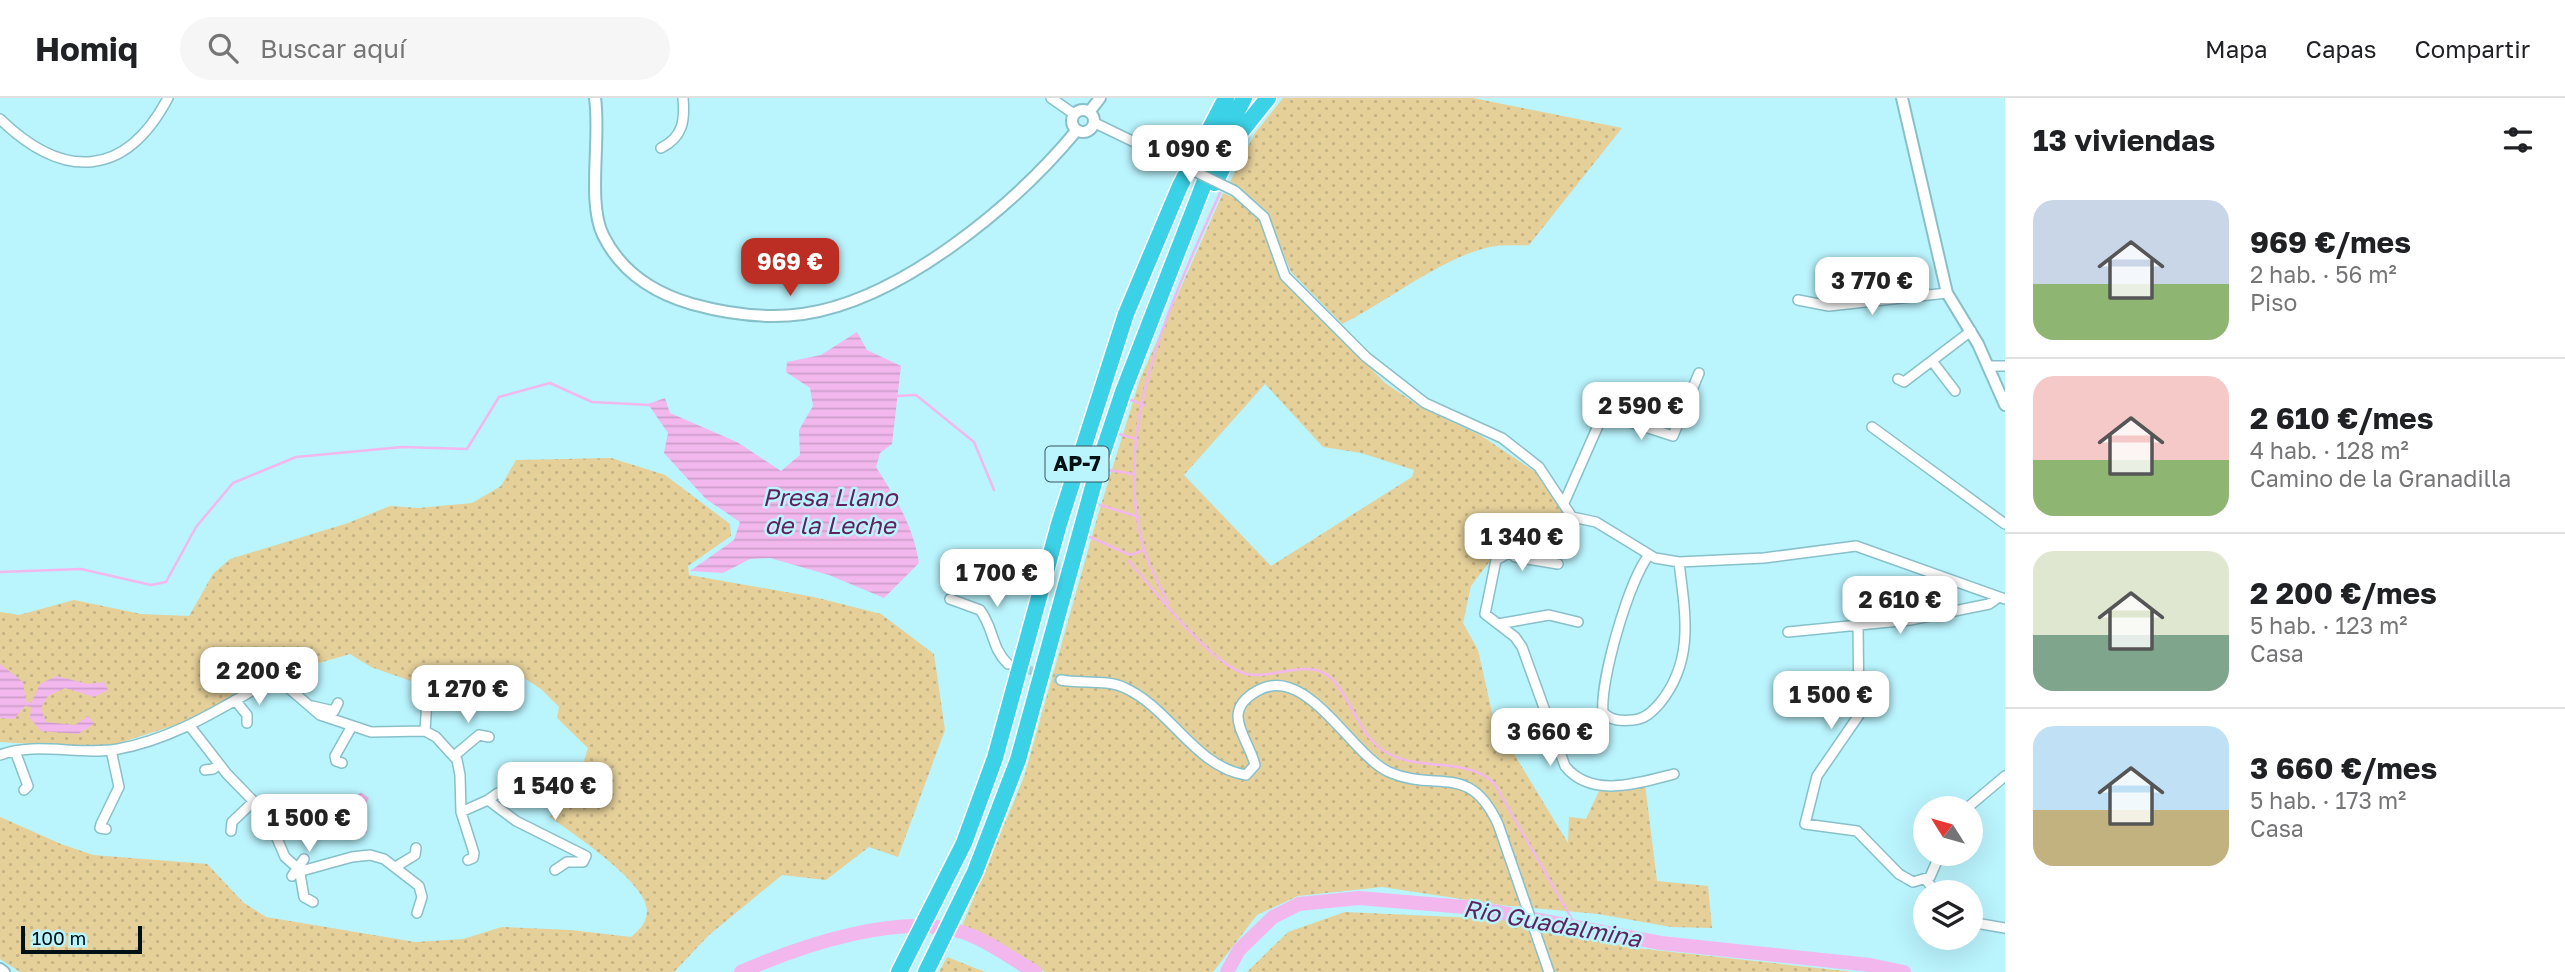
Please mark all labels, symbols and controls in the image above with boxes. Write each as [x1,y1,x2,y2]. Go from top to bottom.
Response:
search box [180,17,670,80]
text: Homiq [35,29,138,68]
icon: search [204,29,242,67]
text: Buscar aquí [260,33,406,64]
text: Mapa [2205,34,2268,63]
text: Capas [2306,34,2376,63]
text: Compartir [2414,34,2530,63]
icon: filters [2499,121,2537,159]
text: 13 viviendas [2033,122,2215,158]
pin: 1 090 € [1125,126,1255,185]
text: 1 090 € [1148,134,1232,162]
text: 969 €/mes [2250,224,2411,260]
icon: home [2089,228,2173,312]
pin: 969 € [741,238,839,298]
text: 969 € [757,247,823,275]
pin: 3 770 € [1807,258,1937,317]
text: 2 hab. · 56 m² [2250,260,2397,288]
text: 3 770 € [1831,266,1913,294]
text: Piso [2250,288,2297,316]
pin: 2 590 € [1576,382,1706,442]
text: 2 590 € [1598,391,1684,419]
text: 2 610 €/mes [2250,400,2434,436]
icon: home [2089,404,2173,488]
text: 4 hab. · 128 m² [2250,436,2409,464]
road number: AP-7 [1046,446,1108,482]
text: Camino de la Granadilla [2250,464,2511,492]
water label: Presa Llano de la Leche [763,482,899,539]
pin: 1 340 € [1457,514,1587,573]
text: 1 340 € [1481,522,1563,550]
pin: 1 700 € [932,550,1062,609]
text: 1 700 € [956,558,1038,586]
text: 2 200 €/mes [2250,575,2437,611]
pin: 2 610 € [1835,576,1965,636]
icon: home [2089,579,2173,663]
text: 2 610 € [1858,585,1942,613]
text: 5 hab. · 123 m² [2250,611,2408,639]
text: Casa [2250,639,2304,667]
pin: 2 200 € [194,648,324,707]
text: 2 200 € [216,656,302,684]
pin: 1 270 € [403,666,533,725]
pin: 1 500 € [1766,672,1896,731]
text: 1 270 € [427,674,509,702]
text: 1 500 € [1789,680,1873,708]
pin: 3 660 € [1485,708,1615,768]
text: 3 660 € [1507,717,1593,745]
text: 3 660 €/mes [2250,750,2437,786]
icon: home [2089,754,2173,838]
pin: 1 540 € [490,762,620,822]
text: 1 540 € [514,771,596,799]
text: 5 hab. · 173 m² [2250,786,2406,814]
pin: 1 500 € [244,794,374,854]
north arrow [1913,796,1983,866]
map controls [1913,796,1983,950]
text: 1 500 € [267,803,351,831]
text: Casa [2250,814,2304,842]
button: layers [1913,880,1983,950]
water label: Rio Guadalmina [1461,893,1645,953]
scale bar [21,923,142,955]
text: 100 m [32,926,86,949]

